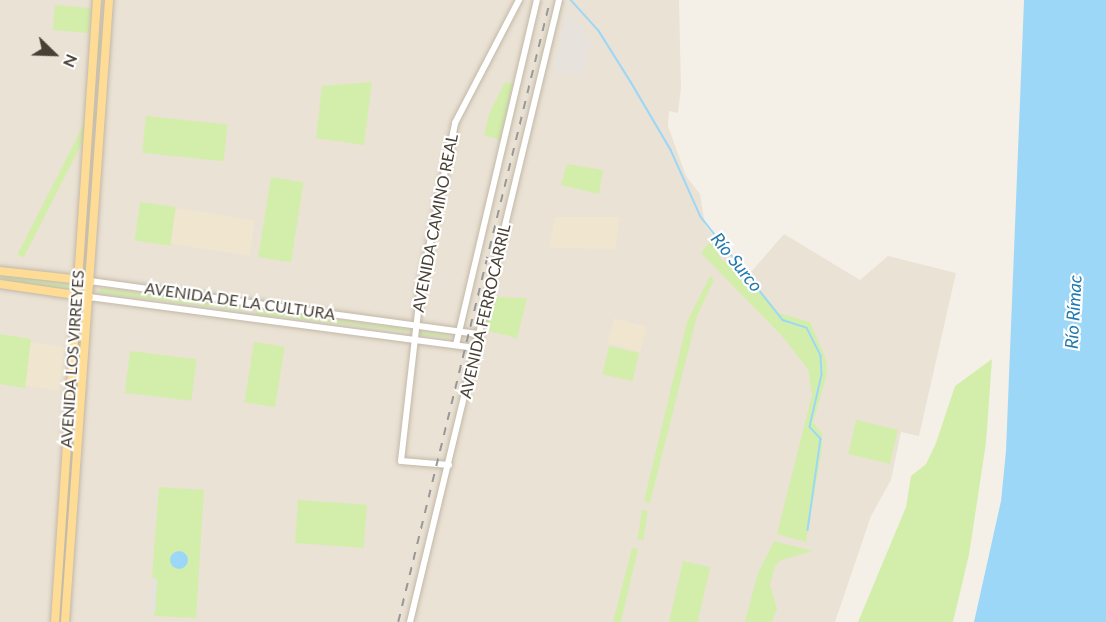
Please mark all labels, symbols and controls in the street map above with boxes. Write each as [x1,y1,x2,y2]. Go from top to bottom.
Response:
north arrow [24,24,84,84]
text: N [60,52,82,71]
street label: AVENIDA CAMINO REAL [408,132,462,314]
street label: AVENIDA FERROCARRIL [456,222,514,400]
water label: Río Surco [707,228,767,296]
street label: AVENIDA LOS VIRREYES [56,269,88,449]
water label: Río Rímac [1060,274,1086,350]
street label: AVENIDA DE LA CULTURA [143,278,337,324]

